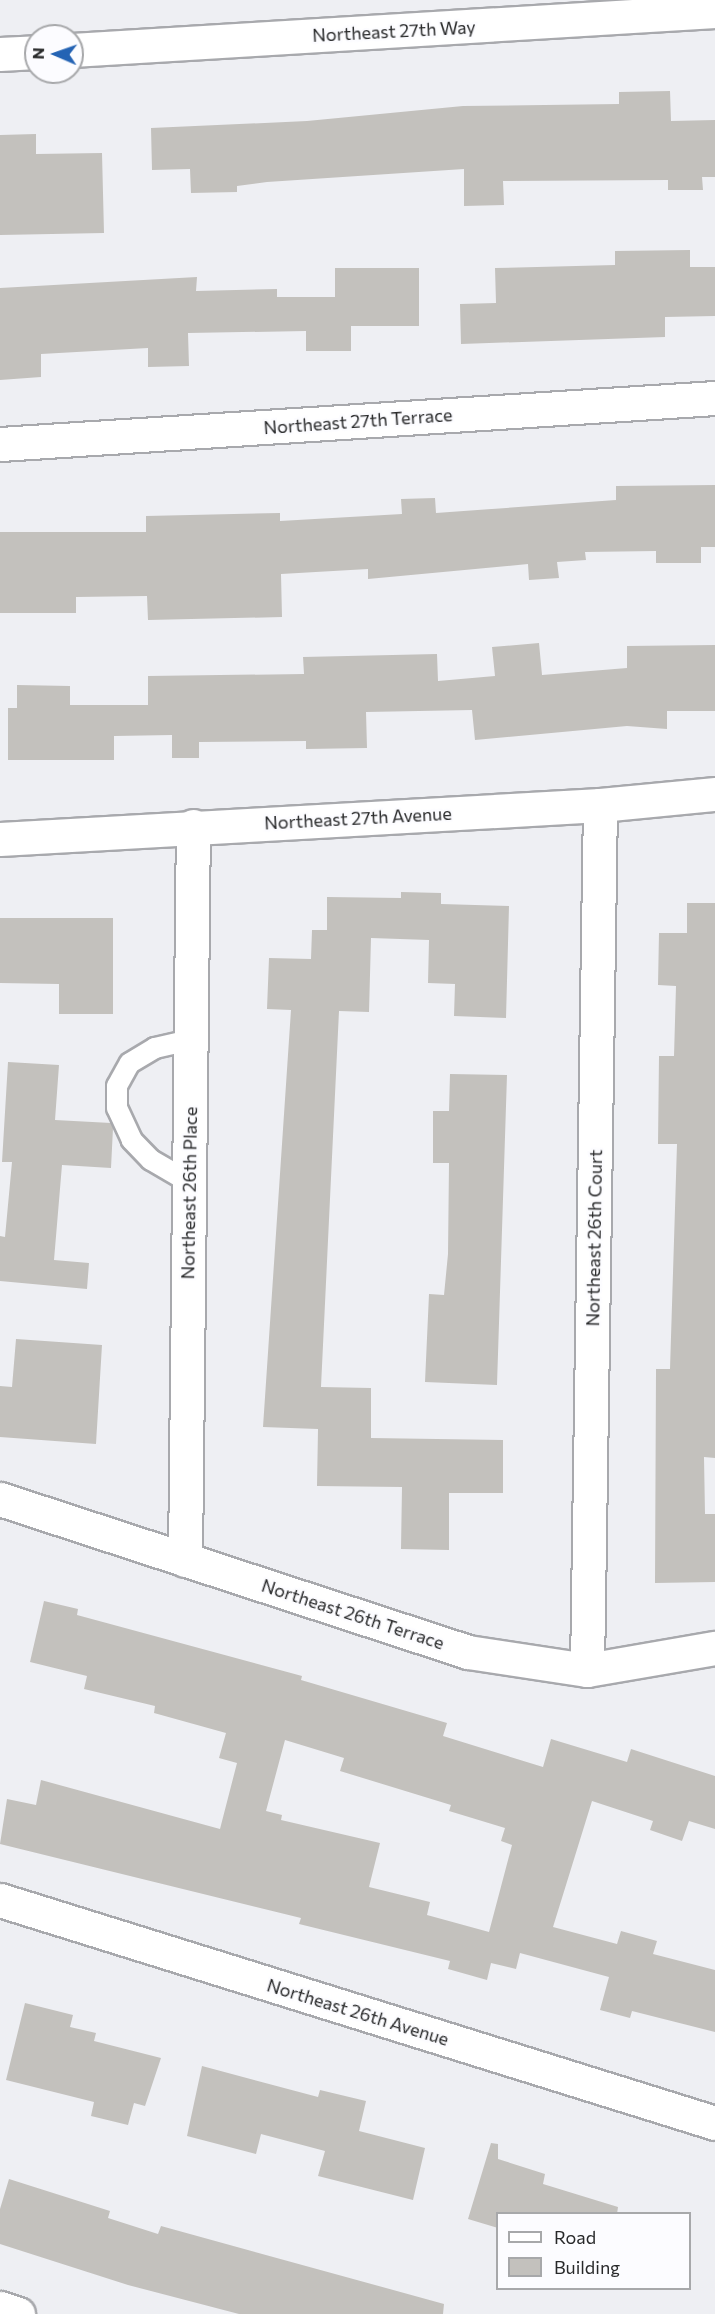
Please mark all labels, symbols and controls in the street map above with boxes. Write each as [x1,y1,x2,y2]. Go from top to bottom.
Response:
street label: Northeast 27th Way [312,16,476,46]
north arrow [24,24,84,84]
text: N [28,47,47,60]
street label: Northeast 27th Terrace [263,404,453,438]
street label: Northeast 27th Avenue [264,802,452,834]
street label: Northeast 26th Place [177,1106,201,1280]
street label: Northeast 26th Court [582,1149,606,1327]
street label: Northeast 26th Terrace [259,1574,447,1654]
street label: Northeast 26th Avenue [264,1974,452,2050]
legend [496,2212,691,2290]
text: Road [554,2226,596,2248]
text: Building [554,2256,620,2278]

